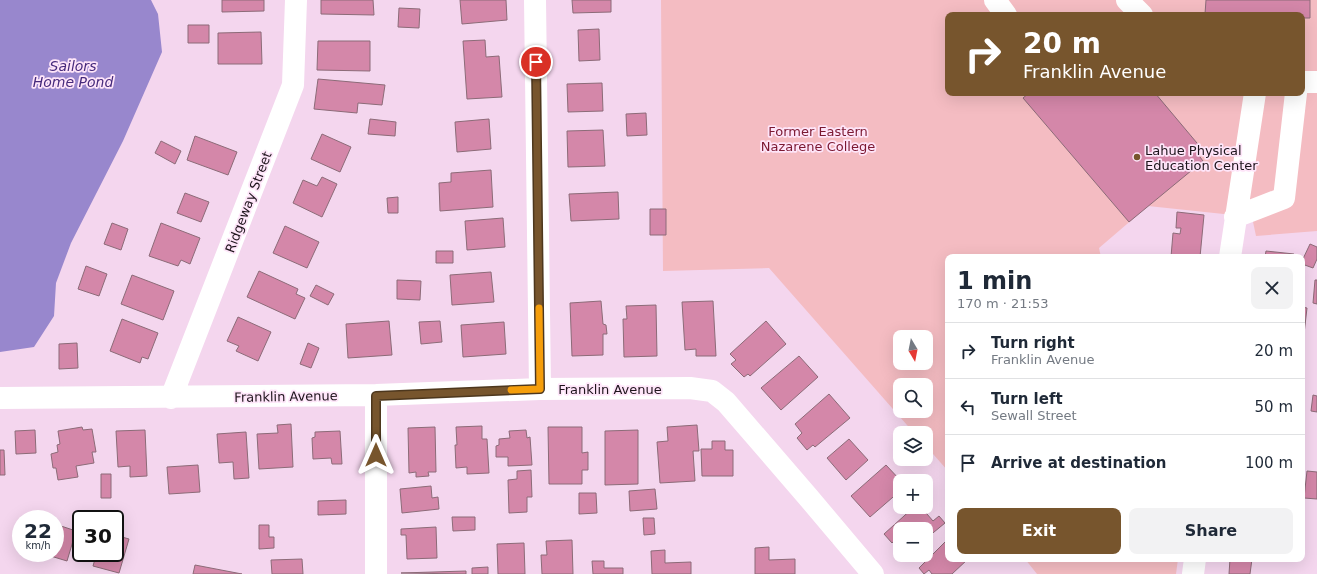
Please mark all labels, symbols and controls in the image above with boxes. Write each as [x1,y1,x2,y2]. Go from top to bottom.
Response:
text: 20 m [1023,27,1101,60]
icon: right [957,28,1009,80]
pin [519,45,553,79]
icon: arrive [525,51,547,73]
water label: Sailors Home Pond [33,58,113,90]
text: Franklin Avenue [1023,61,1166,82]
park label: Former Eastern Nazarene College [761,124,875,154]
place label: Lahue Physical Education Center [1145,143,1258,173]
street label: Ridgeway Street [222,150,275,255]
marker: Lahue Physical Education Center [1132,152,1142,162]
text: 1 min [957,267,1032,295]
button: close [1251,267,1293,309]
text: 170 m · 21:53 [957,296,1048,311]
north arrow [893,330,933,370]
map controls [893,330,933,562]
text: Turn right [991,334,1075,352]
icon: right [957,340,979,362]
text: 20 m [1255,342,1293,360]
text: Franklin Avenue [991,352,1095,367]
button: search [893,378,933,418]
street label: Franklin Avenue [558,382,662,397]
street label: Franklin Avenue [234,388,338,405]
text: Turn left [991,390,1063,408]
icon: left [957,396,979,418]
text: 50 m [1255,398,1293,416]
text: Sewall Street [991,408,1077,423]
button: layers [893,426,933,466]
position arrow [355,434,397,476]
icon: arrive [957,452,979,474]
text: Arrive at destination [991,454,1166,472]
text: 100 m [1245,454,1293,472]
button: + [893,474,933,514]
button: Exit [957,508,1121,554]
button: Share [1129,508,1293,554]
speed limit sign: 30 [72,510,124,562]
text: 22 [24,519,52,543]
button: − [893,522,933,562]
text: km/h [25,540,51,551]

